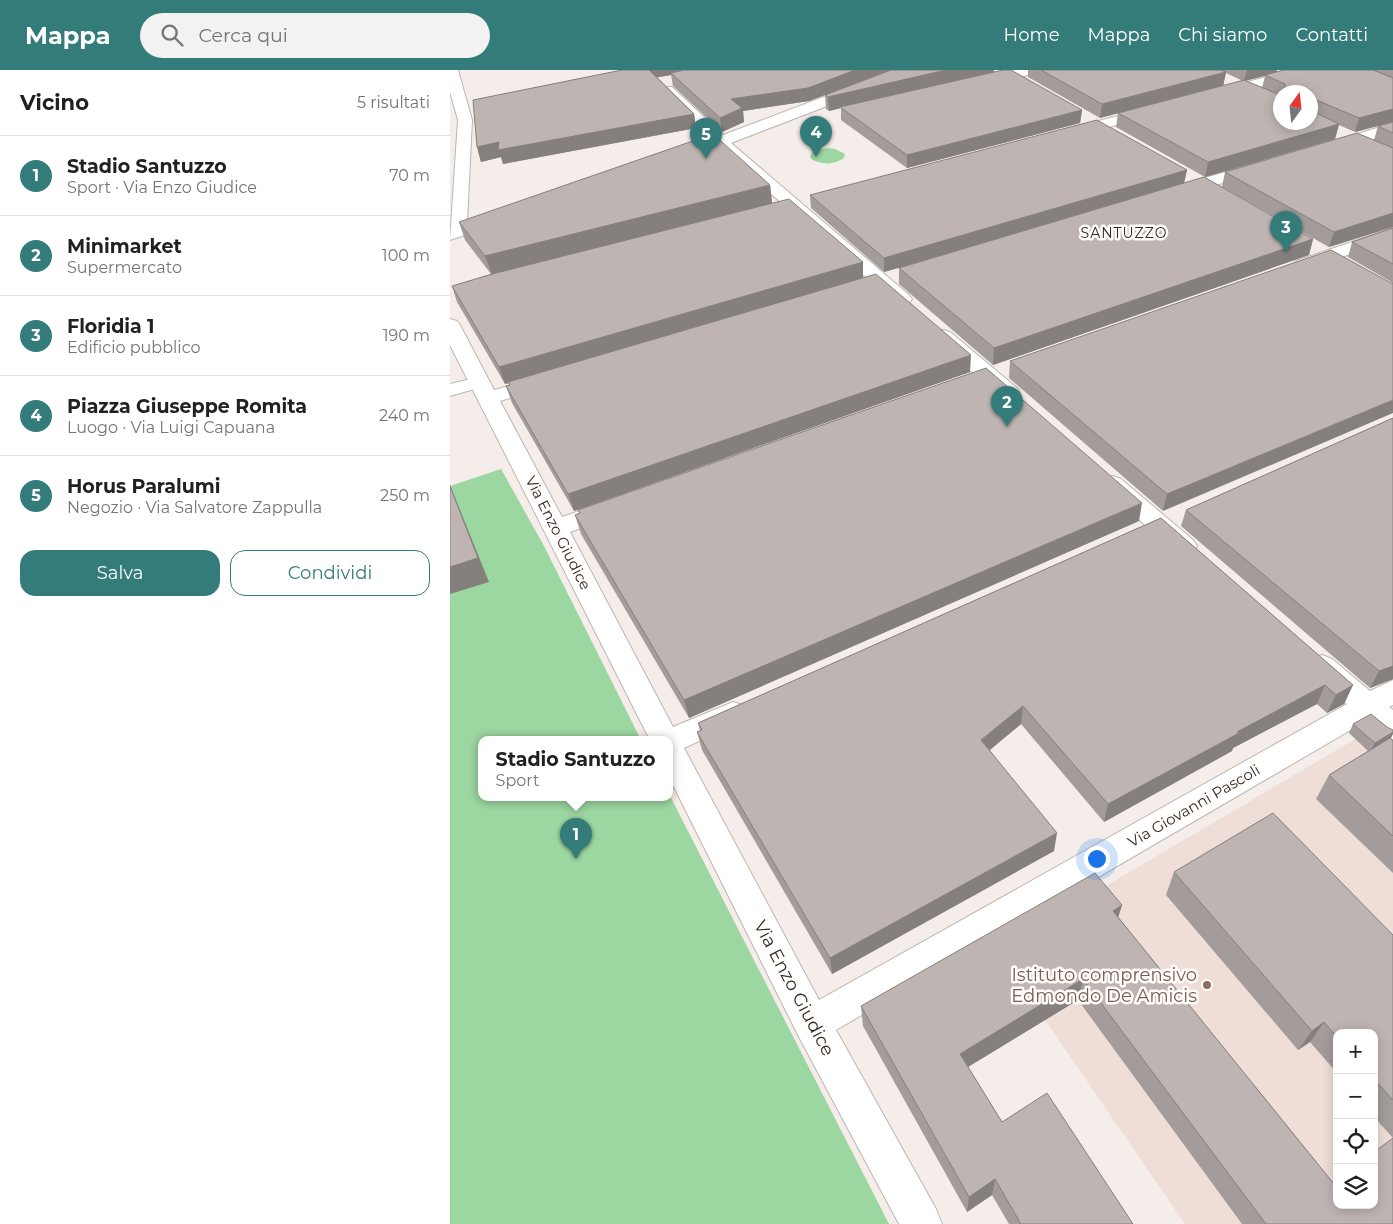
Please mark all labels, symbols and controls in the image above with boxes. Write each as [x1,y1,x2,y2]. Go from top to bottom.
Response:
search box [140,13,490,58]
text: Mappa [25,21,110,50]
icon: search [158,21,186,49]
text: Cerca qui [198,24,288,47]
text: Home [1004,24,1060,46]
text: Mappa [1088,24,1150,46]
text: Chi siamo [1178,24,1267,46]
text: Contatti [1295,24,1368,46]
north arrow [1273,85,1318,130]
text: Vicino [20,90,89,115]
text: 5 risultati [357,93,430,112]
pin: 4 [800,116,832,157]
pin: 5 [690,118,722,159]
text: Stadio Santuzzo [67,155,227,178]
text: 1 [33,166,39,185]
text: 70 m [389,166,430,185]
text: Sport · Via Enzo Giudice [67,178,257,197]
pin: 3 [1270,211,1302,252]
district label: SANTUZZO [1081,224,1167,242]
text: Minimarket [67,235,182,258]
text: 2 [31,246,41,265]
text: 100 m [382,246,430,265]
text: Supermercato [67,258,182,277]
text: Floridia 1 [67,315,155,338]
text: 3 [31,326,41,345]
text: 190 m [383,326,430,345]
text: Edificio pubblico [67,338,201,357]
pin: 2 [991,386,1023,427]
text: Piazza Giuseppe Romita [67,395,307,418]
text: 4 [30,406,42,425]
text: 240 m [379,406,430,425]
text: Luogo · Via Luigi Capuana [67,418,275,437]
street label: Via Enzo Giudice [522,473,595,593]
text: Horus Paralumi [67,475,220,498]
text: 5 [31,486,41,505]
text: 250 m [380,486,430,505]
text: Negozio · Via Salvatore Zappulla [67,498,322,517]
button: Salva [20,550,220,596]
button: Condividi [230,550,430,596]
popup [478,736,673,801]
text: Stadio Santuzzo [496,748,655,771]
street label: Via Giovanni Pascoli [1124,760,1263,851]
text: Sport [496,771,539,790]
pin: 1 [560,818,592,859]
your location [1084,846,1110,872]
street label: Via Enzo Giudice [749,916,839,1060]
place label: Istituto comprensivo Edmondo De Amicis [1011,964,1197,1007]
marker: Istituto comprensivo Edmondo De Amicis [1201,979,1213,991]
map controls [1333,1029,1378,1209]
button: + [1333,1029,1378,1074]
button: − [1333,1074,1378,1119]
button: locate [1333,1119,1378,1164]
button: layers [1333,1164,1378,1209]

